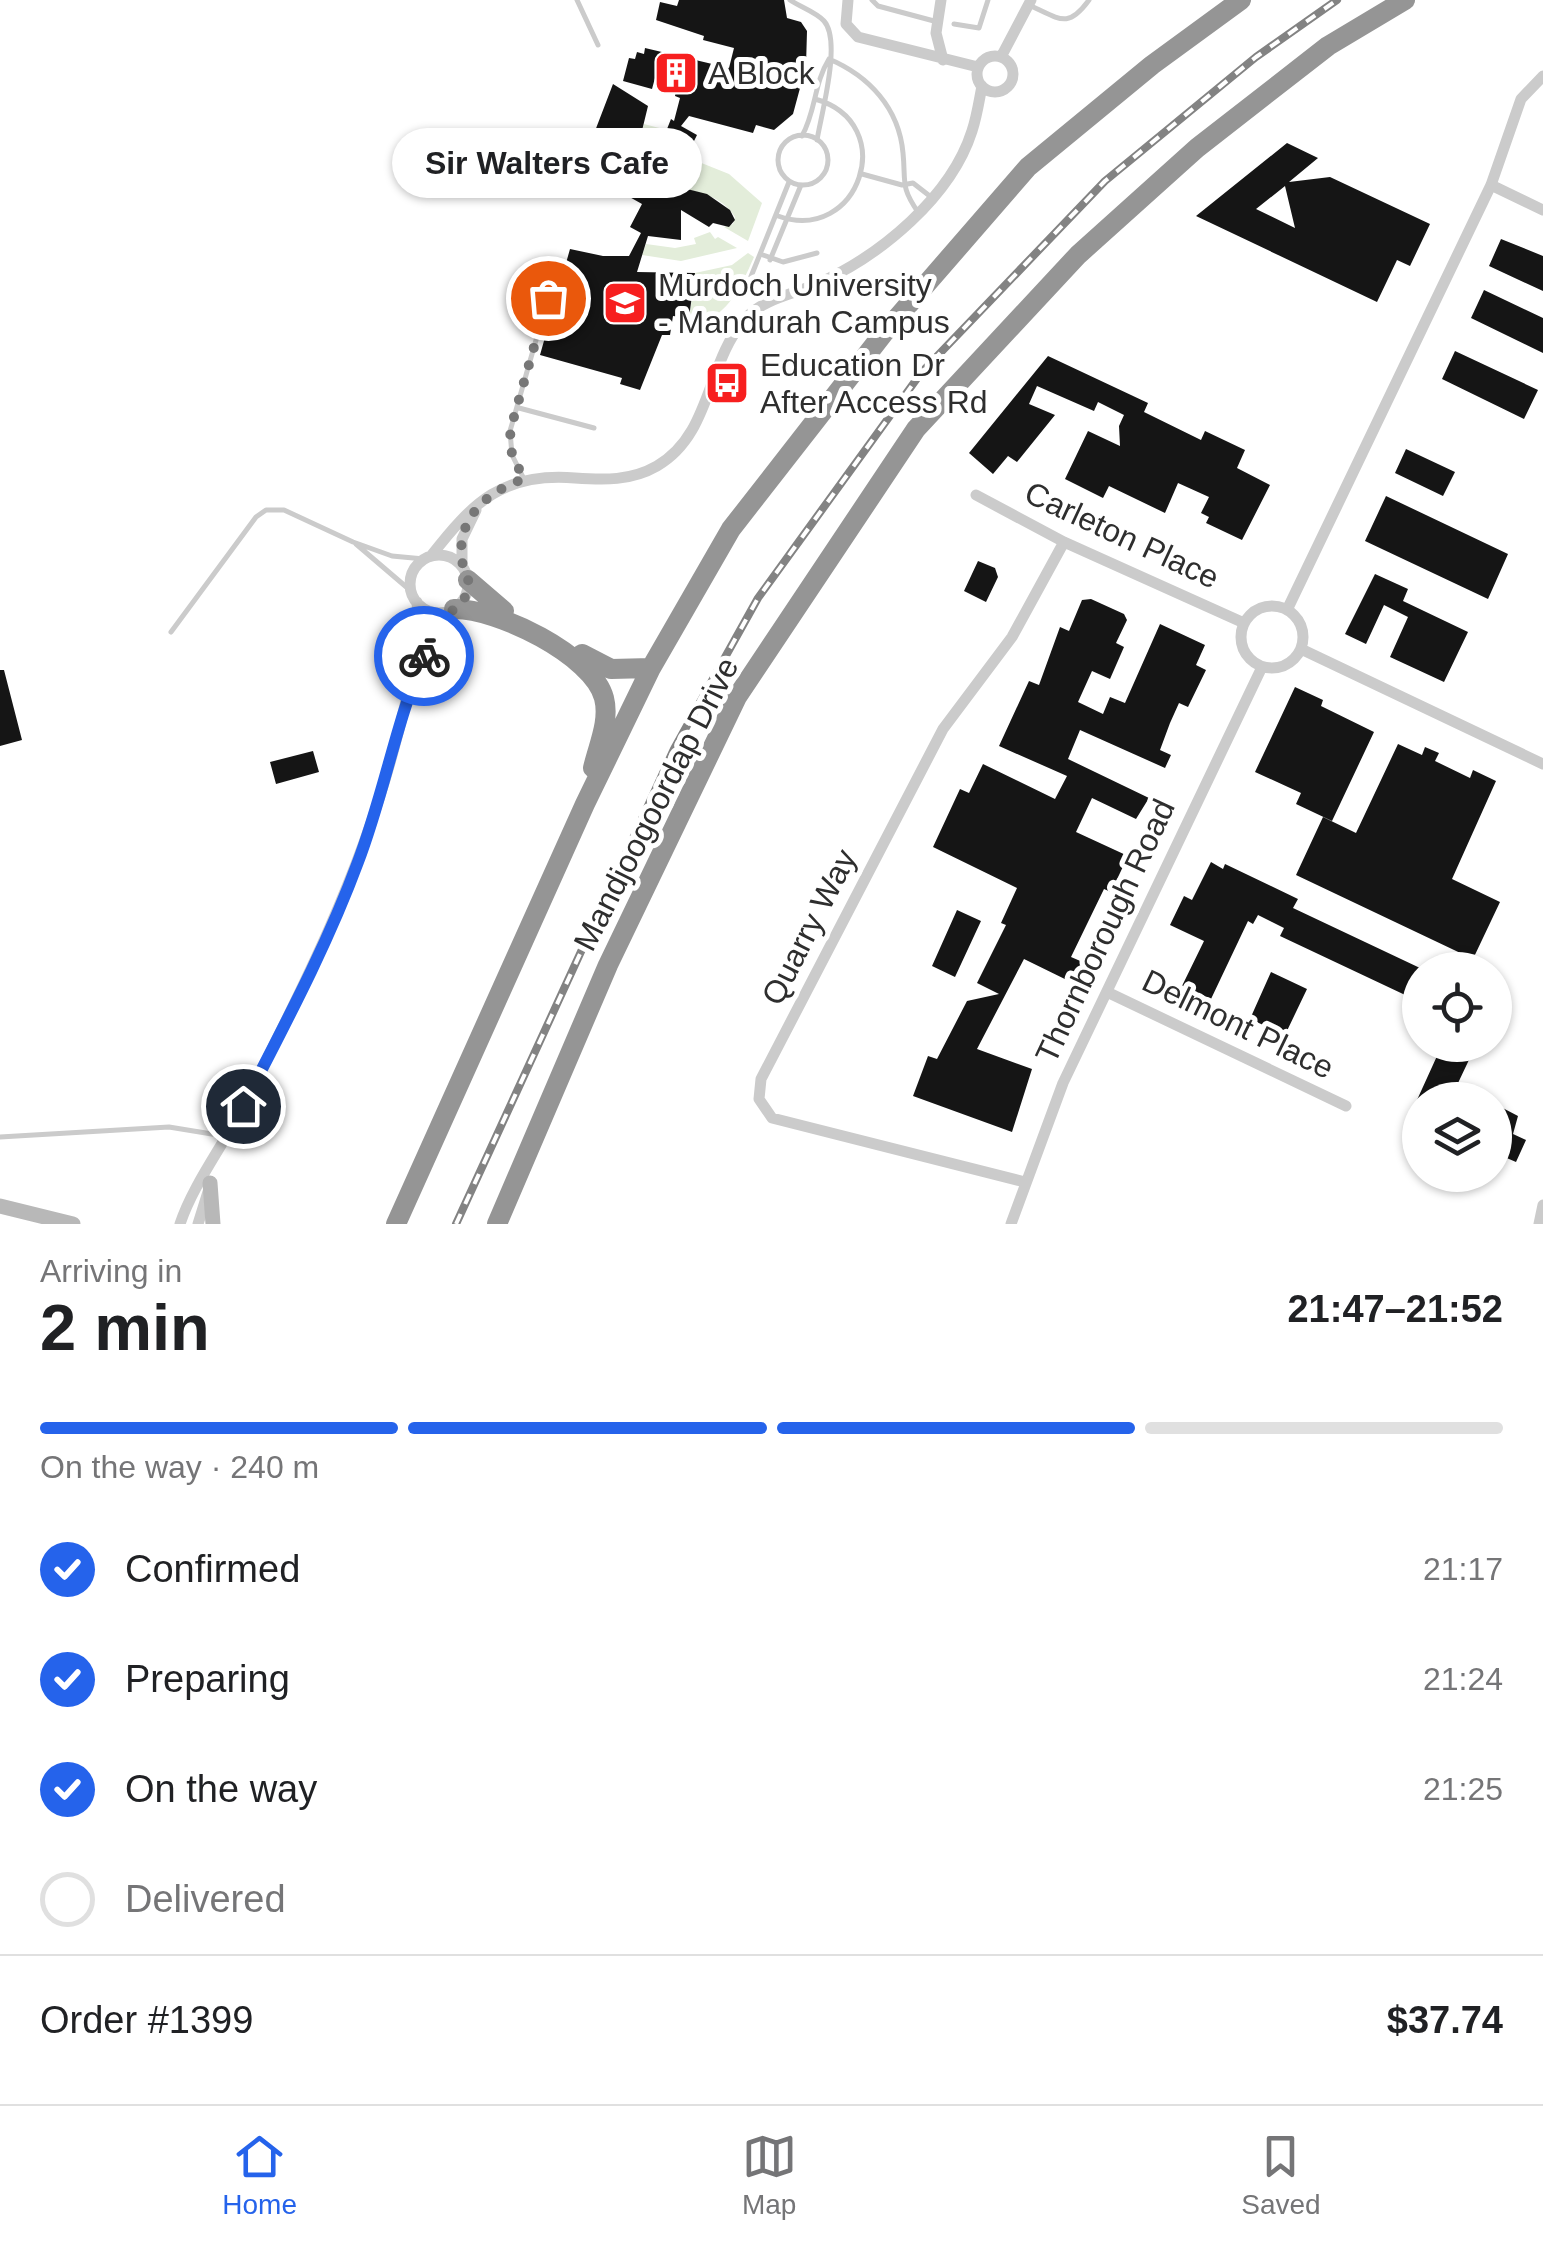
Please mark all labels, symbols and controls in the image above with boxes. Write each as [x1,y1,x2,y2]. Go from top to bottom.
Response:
building icon: A Block [653,50,699,96]
place label: A Block [708,55,816,91]
callout: Sir Walters Cafe [393,128,703,198]
text: Sir Walters Cafe [425,145,669,181]
pin [506,256,591,341]
place label: Murdoch University - Mandurah Campus [658,267,950,340]
icon: bag [521,271,576,326]
school or university icon: Murdoch University - Mandurah Campus [602,280,648,326]
place label: Education Dr After Access Rd [760,347,988,420]
bus stop icon: Education Dr After Access Rd [704,360,750,406]
street label: Carleton Place [1019,474,1225,596]
courier [374,606,474,706]
icon: bike [397,629,452,684]
street label: Mandjoogoordap Drive [566,652,746,956]
street label: Thornborough Road [1028,794,1182,1068]
street label: Quarry Way [754,843,864,1011]
map controls [1402,952,1512,1192]
button: locate [1402,952,1512,1062]
street label: Delmont Place [1137,962,1339,1086]
pin [201,1064,286,1149]
icon: home [216,1079,271,1134]
button: layers [1402,1082,1512,1192]
text: Arriving in [40,1253,182,1289]
text: 21:47–21:52 [1287,1288,1503,1330]
text: 2 min [40,1291,210,1364]
text: On the way · 240 m [40,1449,319,1485]
icon: check [40,1542,95,1597]
text: Confirmed [125,1548,300,1590]
text: 21:17 [1423,1551,1503,1587]
icon: check [40,1652,95,1707]
text: Preparing [125,1658,290,1700]
text: 21:24 [1423,1661,1503,1697]
icon: check [40,1762,95,1817]
text: On the way [125,1768,317,1810]
text: 21:25 [1423,1771,1503,1807]
text: Delivered [125,1878,286,1920]
text: Order #1399 [40,1999,253,2041]
text: $37.74 [1387,1999,1503,2041]
tab: Home [222,2129,297,2221]
tab: Map [742,2129,797,2221]
tab: Saved [1241,2129,1321,2221]

